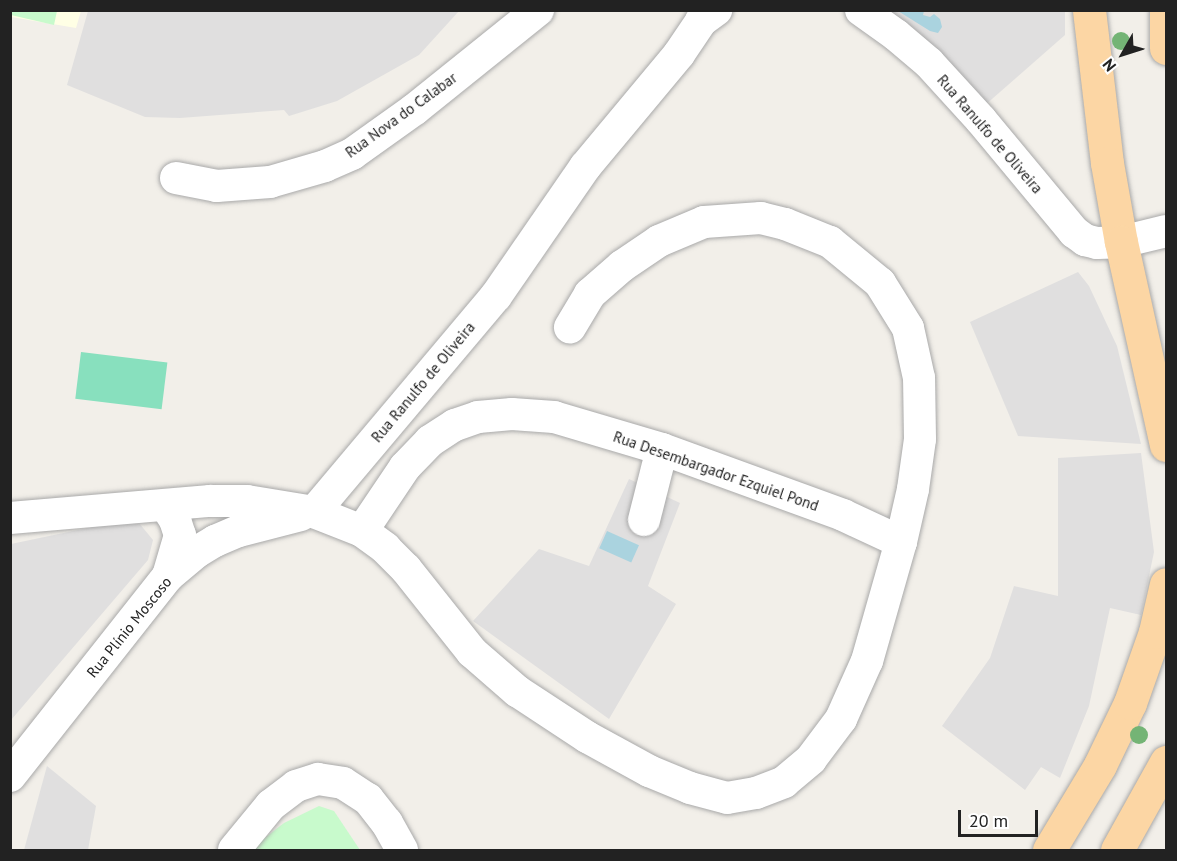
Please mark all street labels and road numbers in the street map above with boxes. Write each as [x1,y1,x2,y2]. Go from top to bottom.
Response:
street label: Rua Nova do Calabar [342,69,460,161]
street label: Rua Ranulfo de Oliveira [934,71,1046,197]
street label: Rua Ranulfo de Oliveira [367,318,479,446]
street label: Rua Desembargador Ezquiel Pond [611,427,821,515]
street label: Rua Plínio Moscoso [83,573,175,681]

